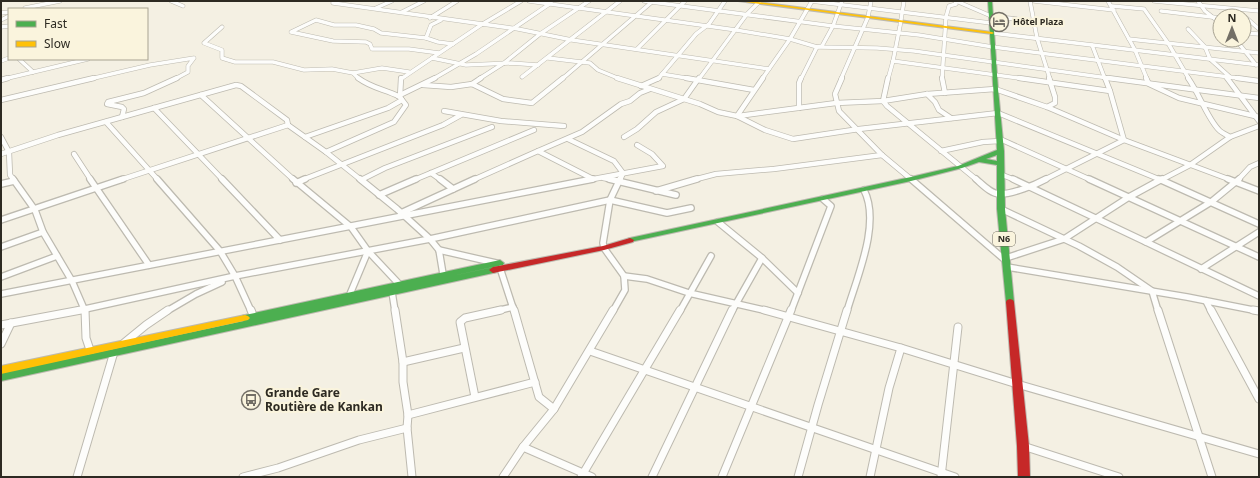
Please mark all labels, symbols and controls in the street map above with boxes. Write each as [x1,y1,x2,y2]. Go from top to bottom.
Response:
legend [8,8,148,60]
north arrow [1212,8,1252,48]
text: N [1228,10,1236,25]
hotel icon: Hôtel Plaza [988,11,1010,33]
text: Fast [44,15,68,32]
place label: Hôtel Plaza [1013,15,1063,28]
text: Slow [44,35,71,52]
road number: N6 [993,232,1015,246]
place label: Grande Gare Routière de Kankan [265,384,383,415]
bus stop icon: Grande Gare Routière de Kankan [240,389,262,411]

